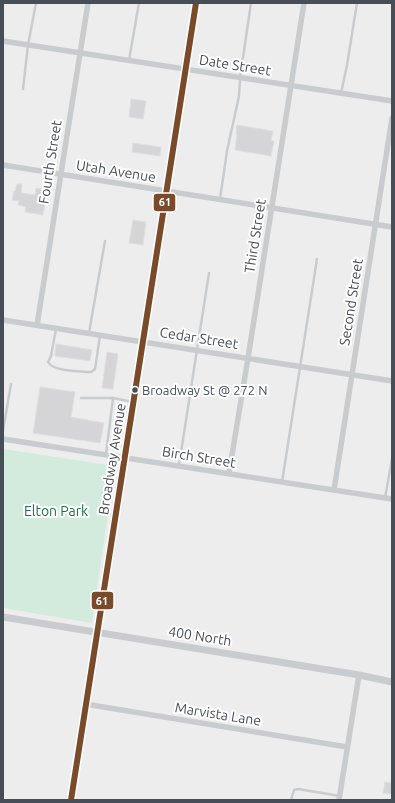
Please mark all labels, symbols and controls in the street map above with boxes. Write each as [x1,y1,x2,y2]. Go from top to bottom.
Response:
street label: Date Street [198,51,273,79]
street label: Fourth Street [35,118,65,205]
street label: Utah Avenue [75,157,157,185]
line badge: 61 [153,193,176,212]
text: 61 [159,196,171,208]
street label: Third Street [241,197,269,274]
street label: Second Street [336,257,366,347]
street label: Cedar Street [159,324,240,352]
place label: Broadway St @ 272 N [142,383,267,397]
marker: Broadway St @ 272 N [130,385,140,395]
street label: Broadway Avenue [95,402,129,516]
street label: Birch Street [161,443,237,471]
park label: Elton Park [24,503,88,519]
line badge: 61 [91,591,114,610]
text: 61 [96,595,108,607]
street label: 400 North [167,623,233,649]
street label: Marvista Lane [174,699,262,729]

